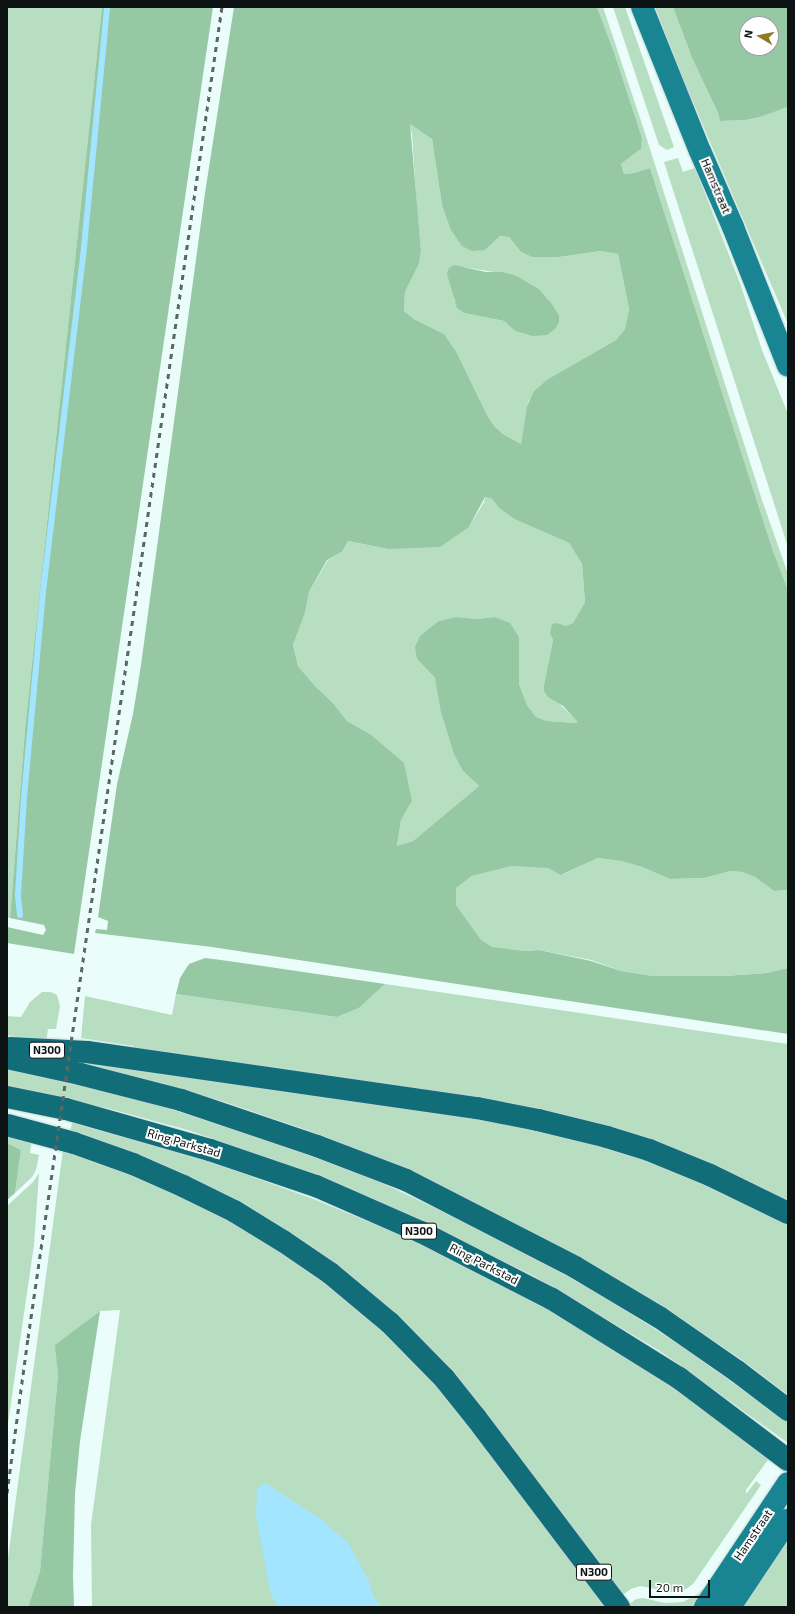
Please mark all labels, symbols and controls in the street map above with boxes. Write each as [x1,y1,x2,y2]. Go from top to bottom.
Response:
north arrow [739,16,779,56]
text: N [741,29,755,39]
street label: Hamstraat [698,156,734,216]
road number: N300 [28,1041,66,1059]
street label: Ring Parkstad [146,1126,222,1160]
road number: N300 [400,1222,438,1240]
street label: Ring Parkstad [447,1240,521,1288]
street label: Hamstraat [731,1507,775,1563]
road number: N300 [575,1563,613,1581]
scale bar [651,1572,712,1598]
text: 20 m [656,1580,683,1594]

